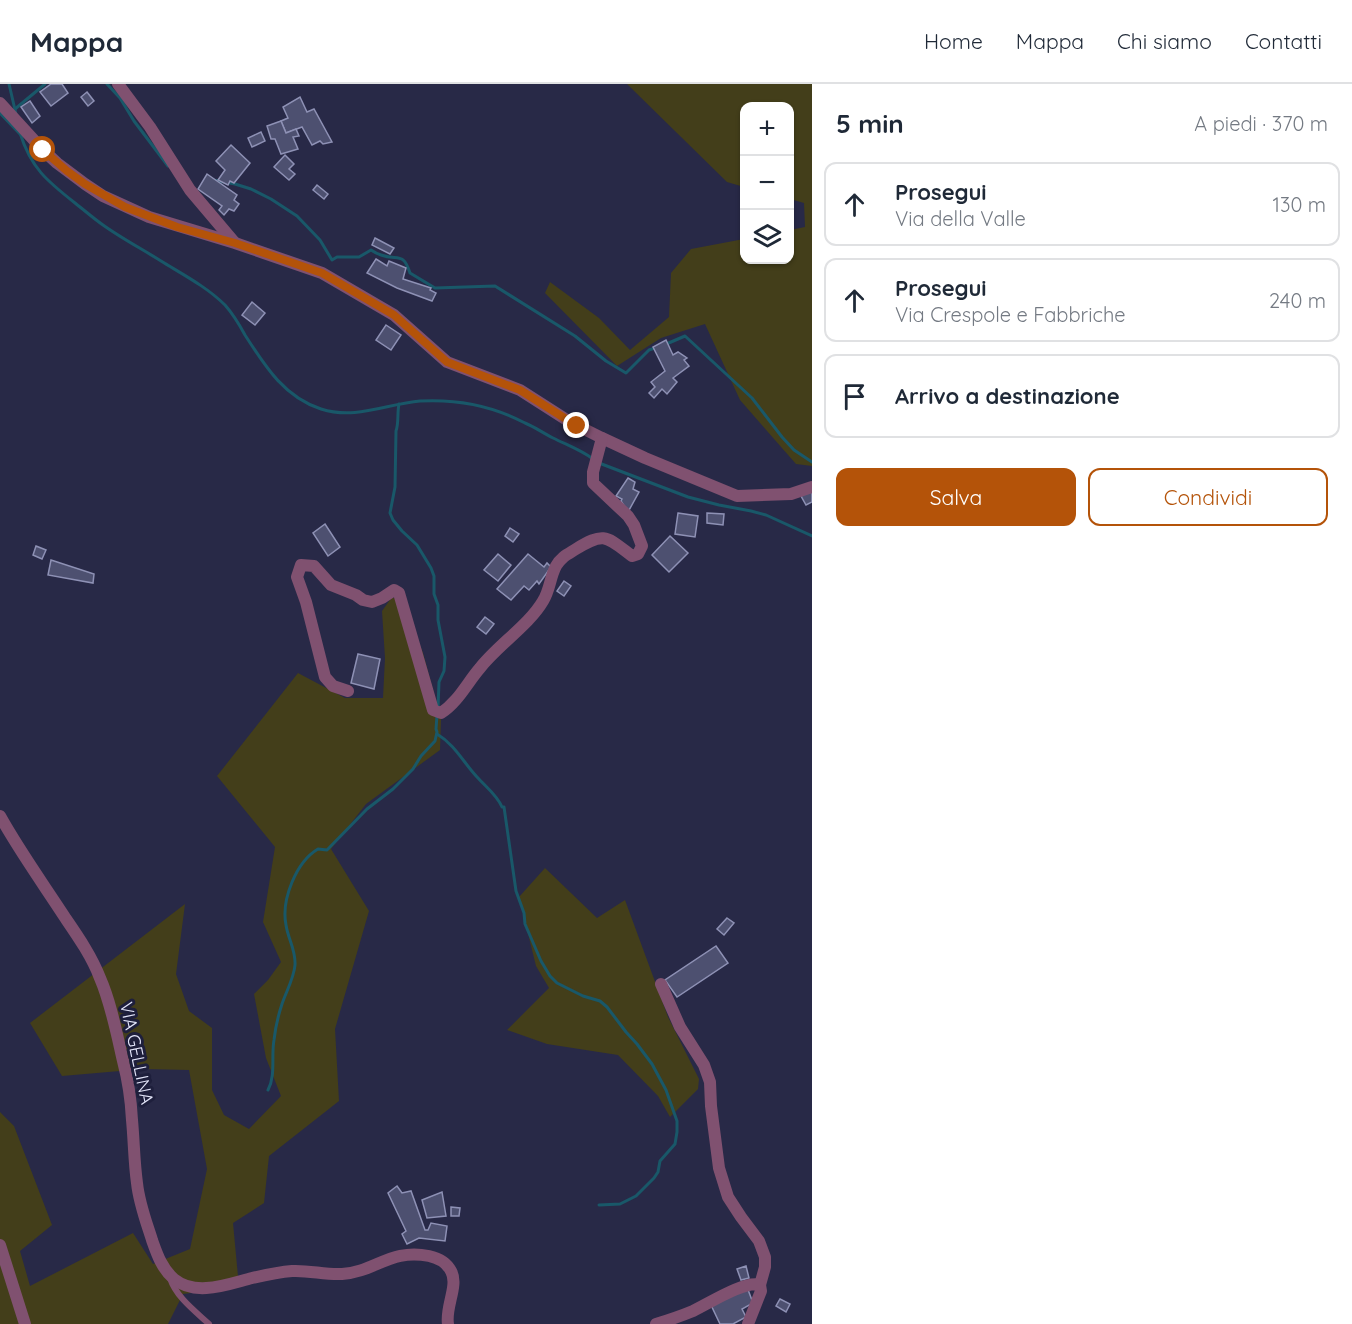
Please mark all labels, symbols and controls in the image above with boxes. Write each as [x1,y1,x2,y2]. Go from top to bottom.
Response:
text: Mappa [30,24,123,59]
text: Home [924,28,983,54]
text: Mappa [1016,28,1084,54]
text: Chi siamo [1117,28,1212,54]
text: Contatti [1245,28,1322,54]
map controls [740,102,794,264]
button: + [740,102,794,156]
text: 5 min [836,107,904,140]
text: A piedi · 370 m [1194,111,1328,136]
route start [29,136,55,162]
button: − [740,156,794,210]
text: Prosegui [895,178,987,206]
icon: ahead [838,188,871,221]
text: 130 m [1273,192,1326,217]
text: Via della Valle [895,206,1026,231]
button: layers [740,210,794,264]
text: Prosegui [895,274,987,302]
icon: ahead [838,284,871,317]
text: 240 m [1269,288,1326,313]
text: Via Crespole e Fabbriche [895,302,1126,327]
icon: arrive [838,380,871,413]
text: Arrivo a destinazione [895,382,1120,410]
route end [563,412,589,438]
button: Salva [836,468,1076,526]
button: Condividi [1088,468,1328,526]
street label: VIA GELLINA [115,1000,159,1107]

